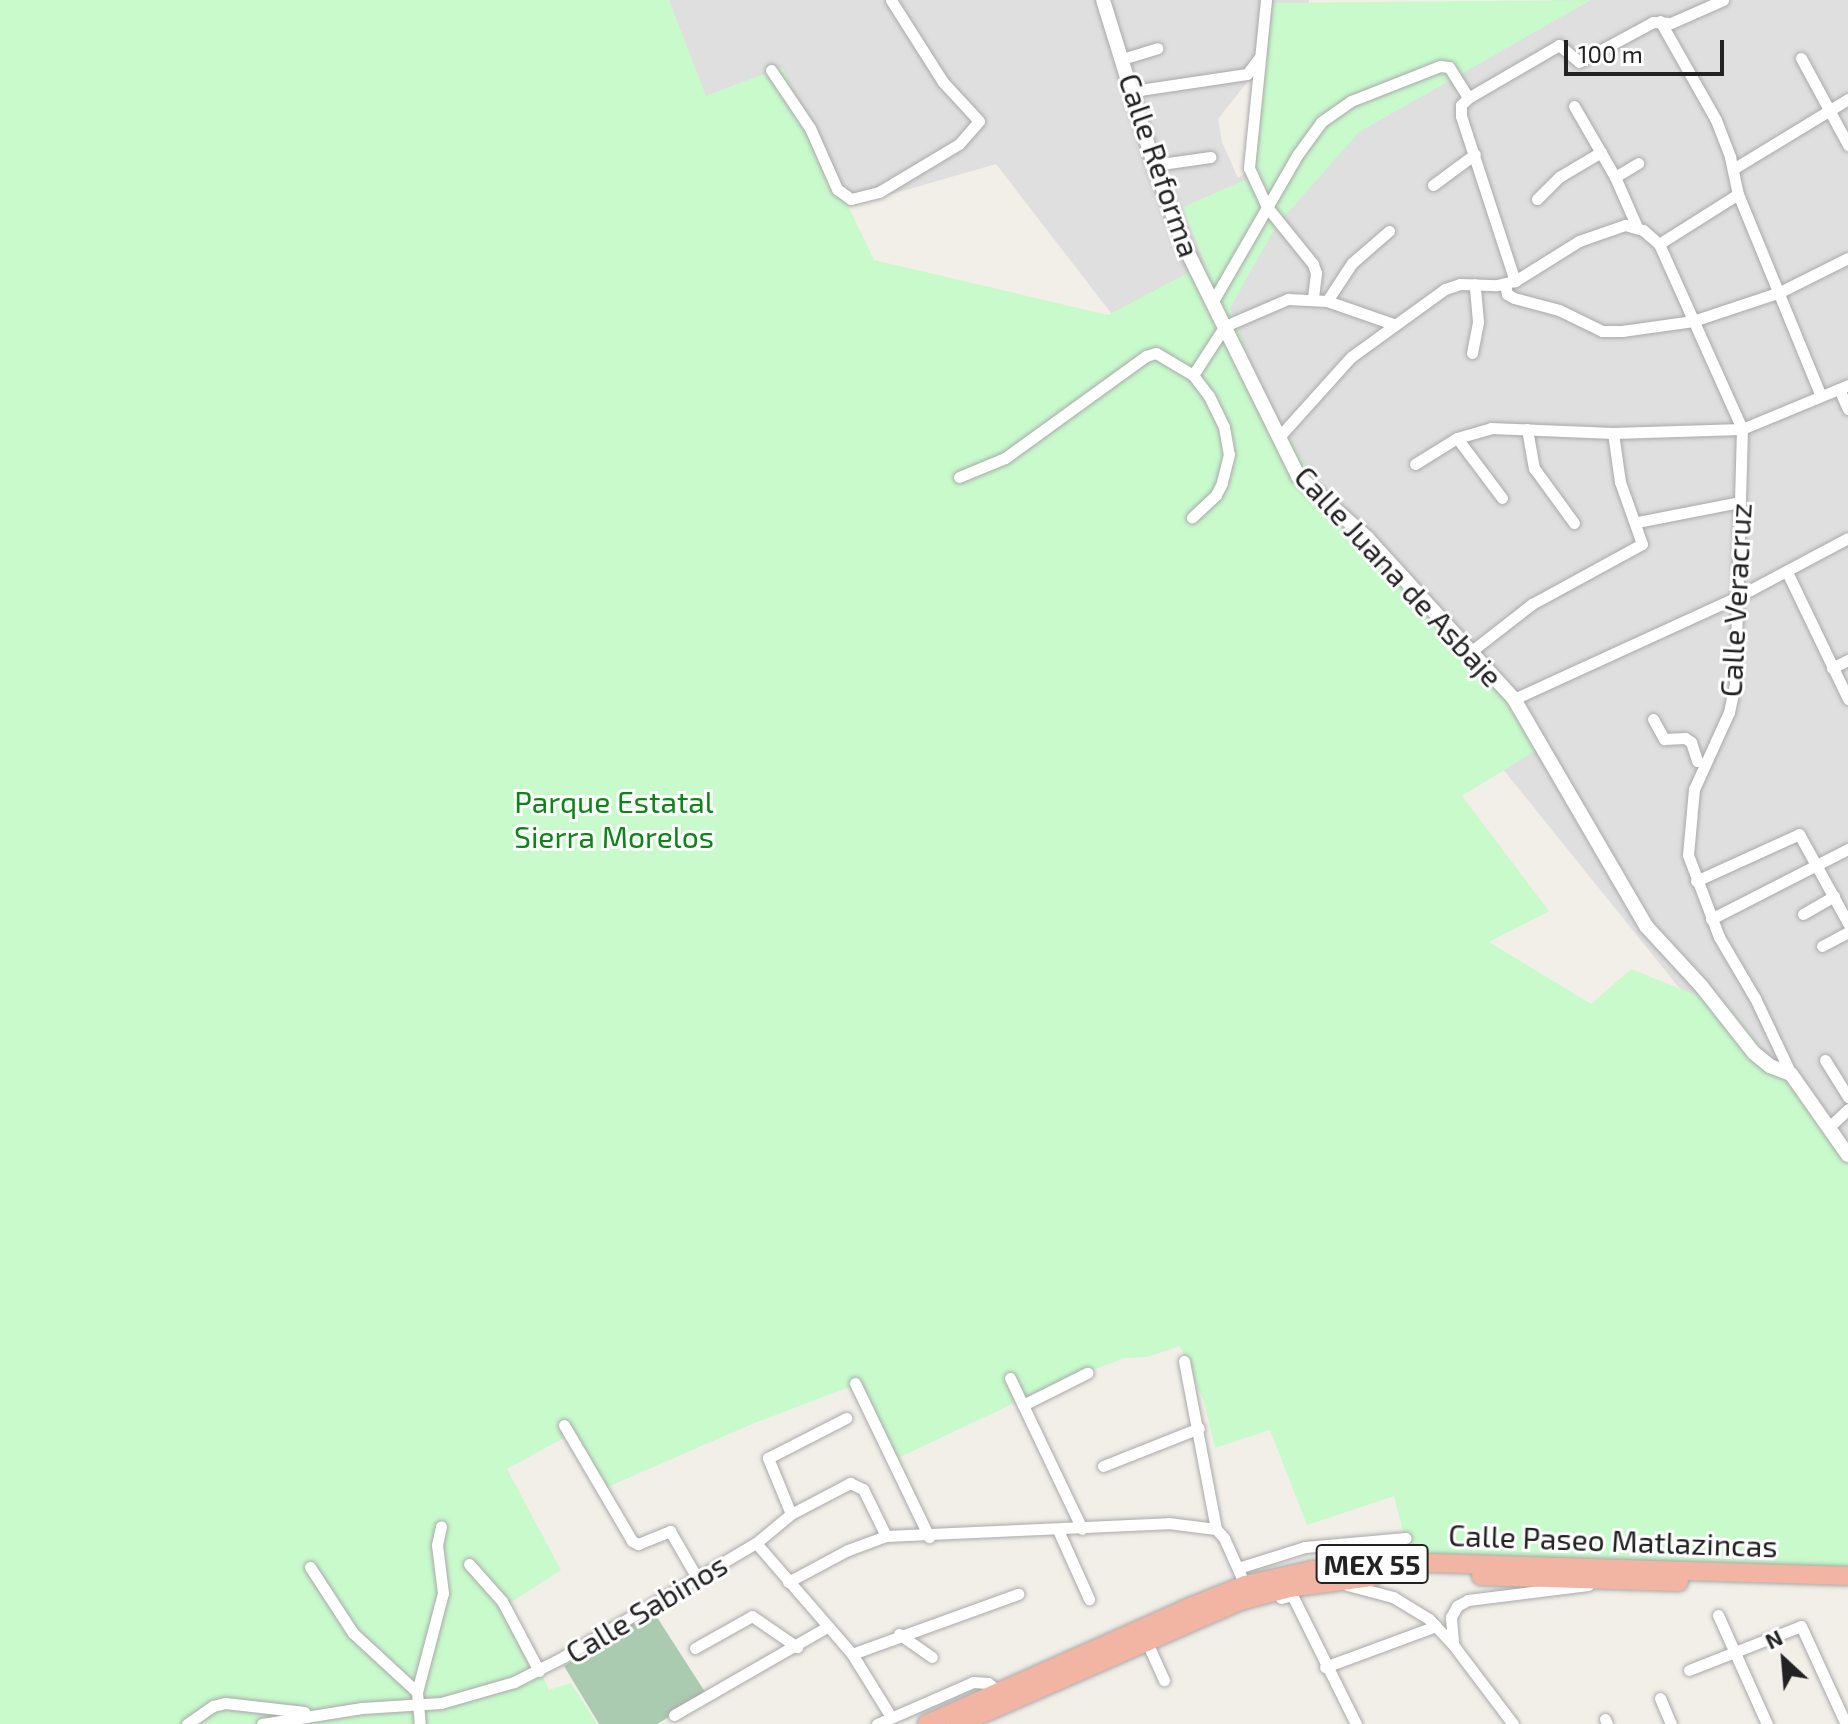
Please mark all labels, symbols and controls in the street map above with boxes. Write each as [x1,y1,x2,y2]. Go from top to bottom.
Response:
scale bar [1568,24,1728,74]
text: 100 m [1578,39,1643,68]
street label: Calle Reforma [1112,69,1208,261]
street label: Calle Juana de Asbaje [1287,458,1511,694]
street label: Calle Veracruz [1712,502,1758,698]
park label: Parque Estatal Sierra Morelos [514,783,714,854]
street label: Calle Paseo Matlazincas [1448,1516,1778,1564]
road number: MEX 55 [1314,1540,1430,1588]
street label: Calle Sabinos [559,1546,733,1670]
north arrow [1744,1620,1824,1700]
text: N [1761,1623,1786,1654]

